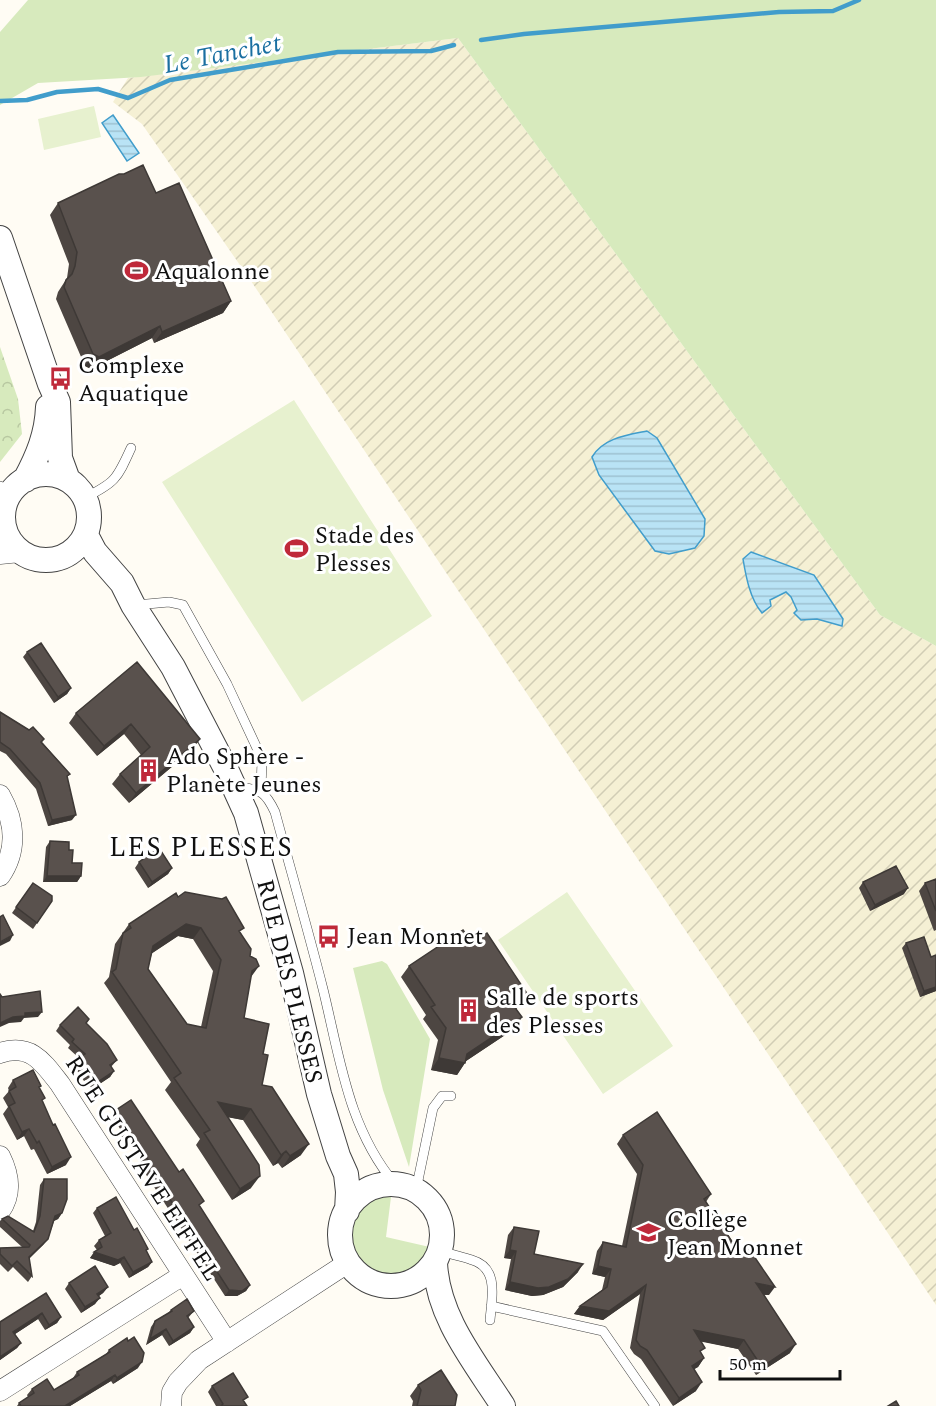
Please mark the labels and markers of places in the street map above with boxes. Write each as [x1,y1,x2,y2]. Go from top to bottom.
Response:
place label: Aqualonne [154,254,270,290]
sports icon: Aqualonne [123,258,149,284]
place label: Complexe Aquatique [78,348,189,412]
bus stop icon: Complexe Aquatique [47,366,73,392]
place label: Stade des Plesses [315,518,415,582]
sports icon: Stade des Plesses [284,536,310,562]
place label: Ado Sphère - Planète Jeunes [166,739,322,803]
building icon: Ado Sphère - Planète Jeunes [135,757,161,783]
place label: Jean Monnet [347,919,483,955]
bus stop icon: Jean Monnet [316,923,342,949]
place label: Salle de sports des Plesses [486,980,639,1044]
building icon: Salle de sports des Plesses [455,998,481,1024]
place label: Collège Jean Monnet [667,1202,803,1266]
school or university icon: Collège Jean Monnet [636,1220,662,1246]

